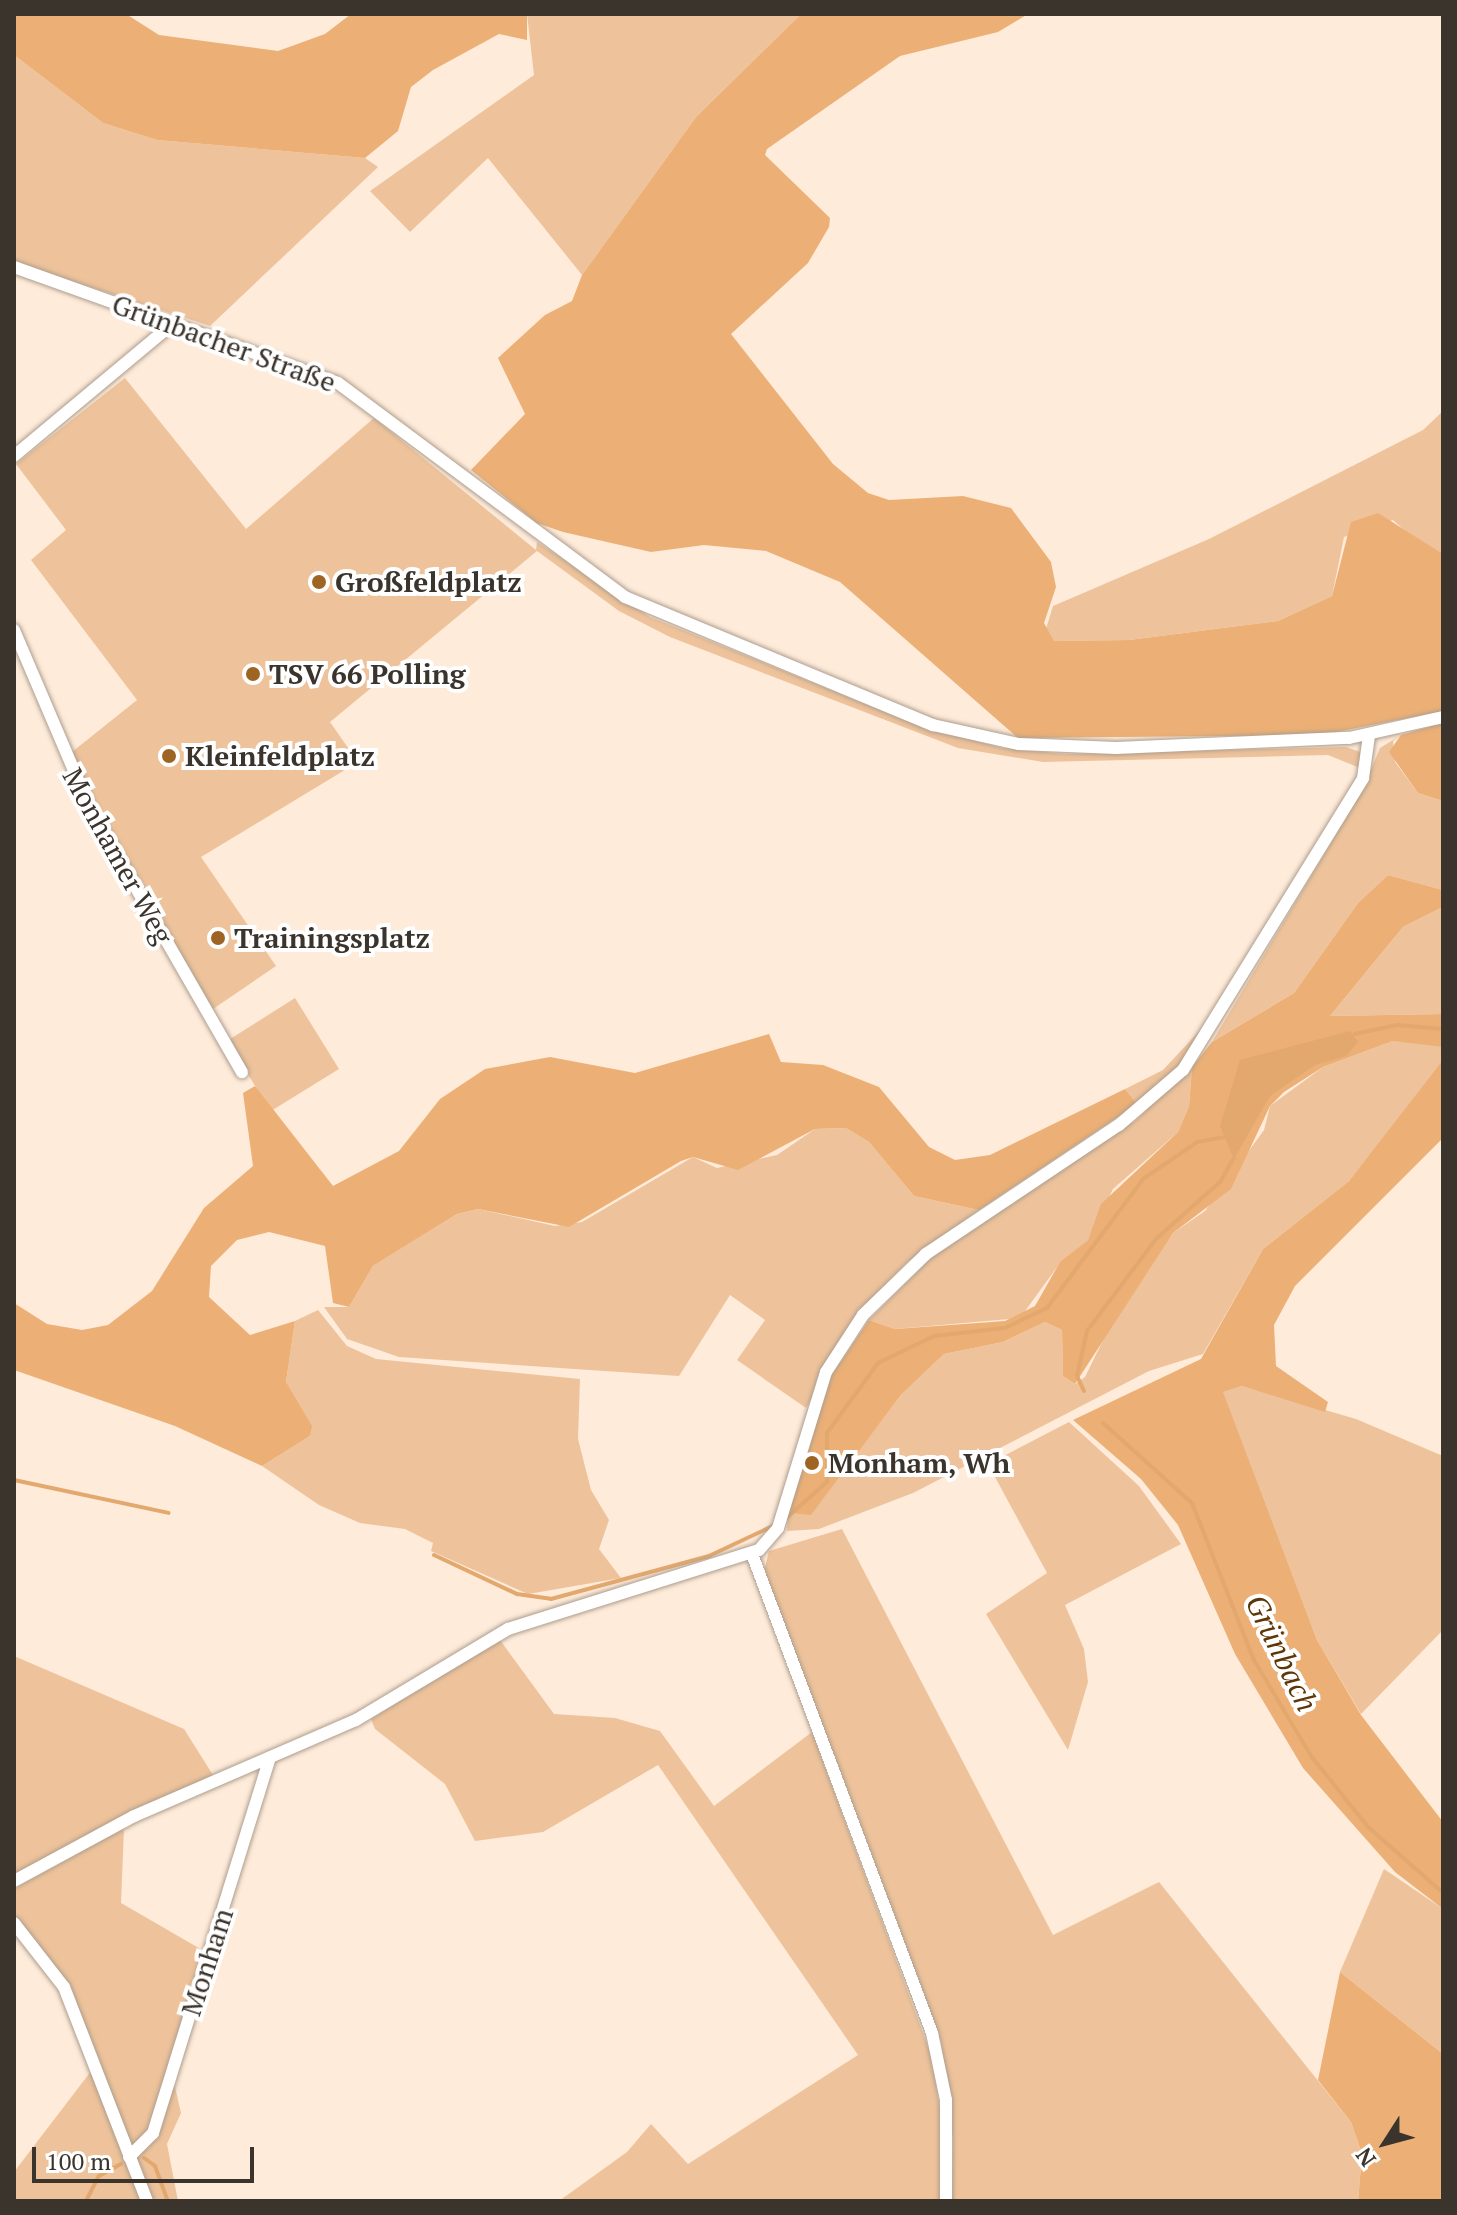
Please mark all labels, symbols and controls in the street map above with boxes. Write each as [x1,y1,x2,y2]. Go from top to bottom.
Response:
street label: Grünbacher Straße [108,287,340,399]
place label: Großfeldplatz [335,565,522,599]
marker: Großfeldplatz [310,573,328,591]
place label: TSV 66 Polling [269,657,466,691]
marker: TSV 66 Polling [244,665,262,683]
place label: Kleinfeldplatz [185,739,375,773]
marker: Kleinfeldplatz [160,747,178,765]
street label: Monhamer Weg [56,762,180,950]
place label: Trainingsplatz [234,921,430,955]
marker: Trainingsplatz [209,929,227,947]
place label: Monham, Wh [828,1446,1011,1480]
marker: Monham, Wh [803,1454,821,1472]
water label: Grünbach [1238,1589,1326,1717]
street label: Monham [174,1904,240,2020]
north arrow [1345,2103,1425,2183]
scale bar [36,2131,258,2181]
text: N [1349,2142,1382,2173]
text: 100 m [46,2145,111,2177]

